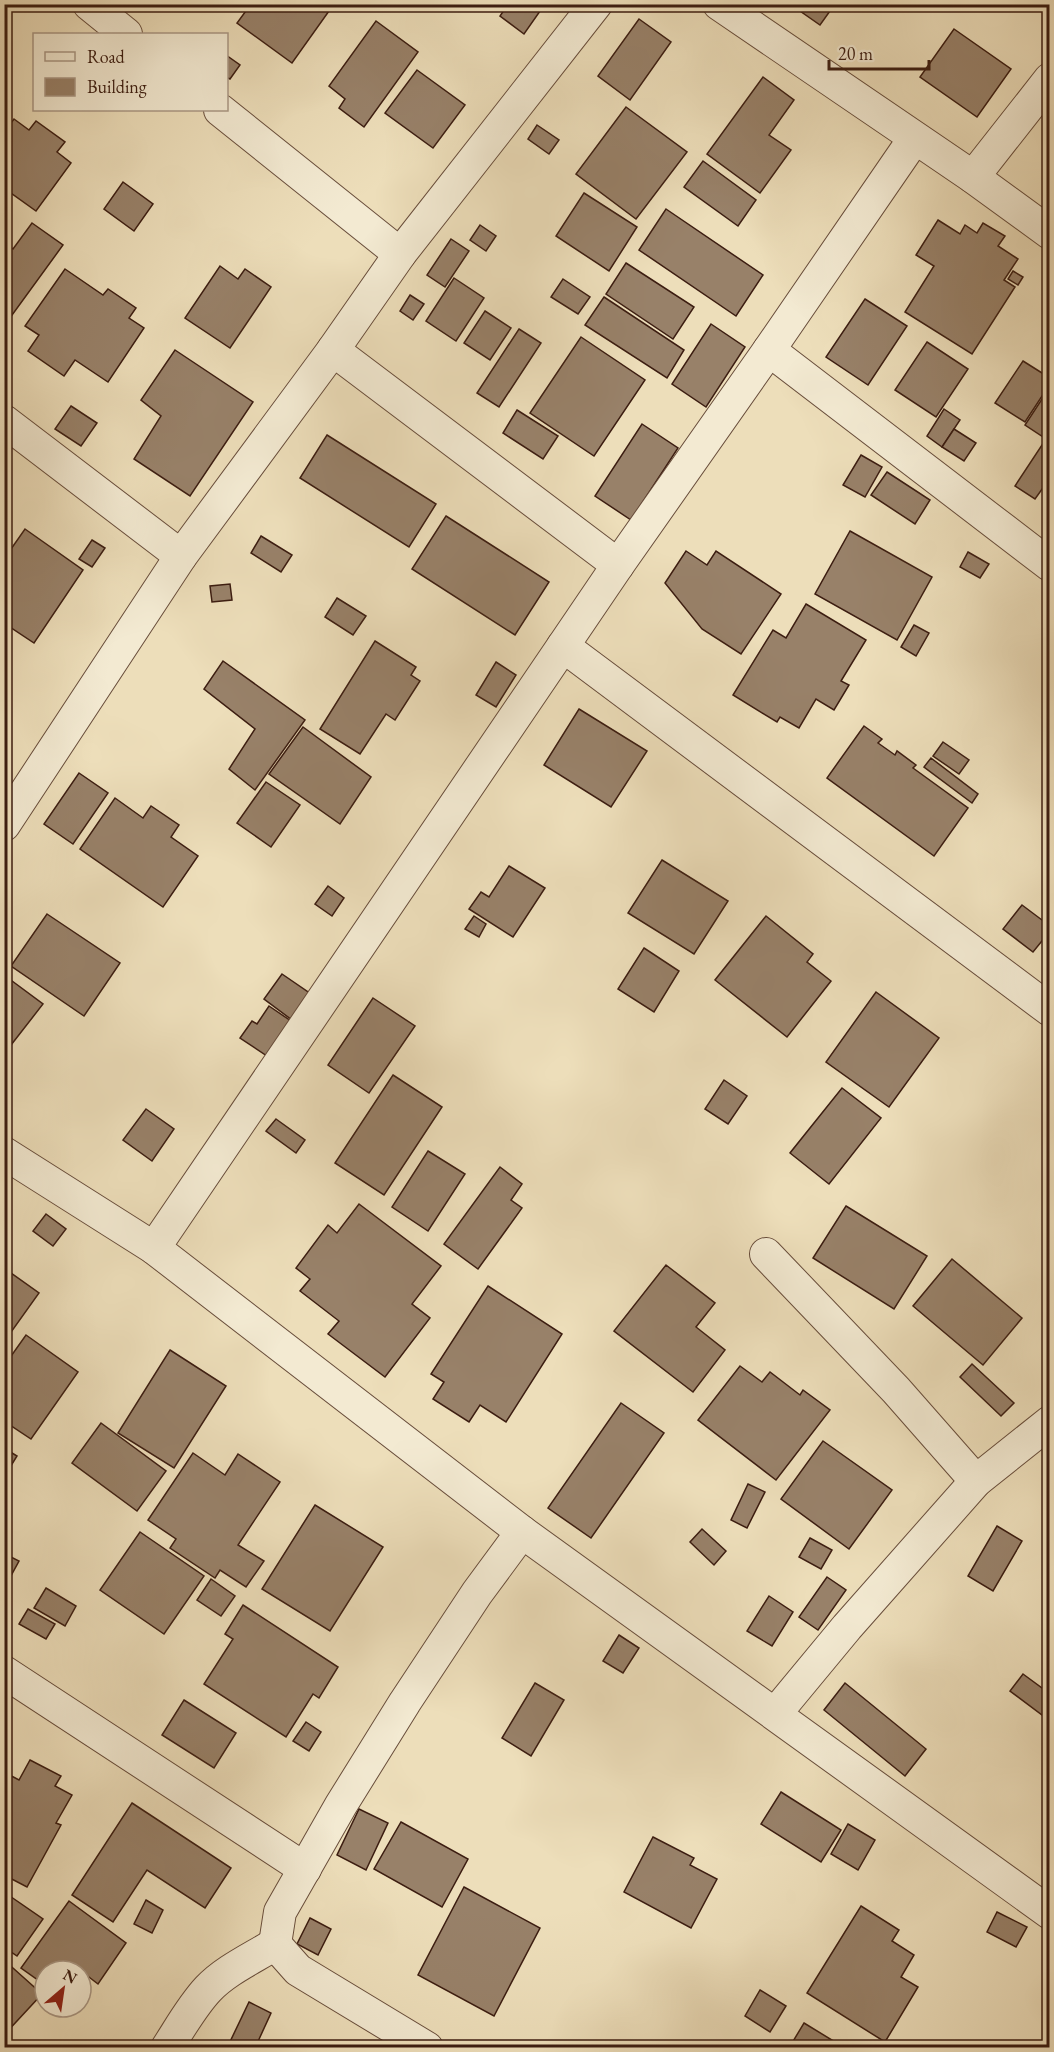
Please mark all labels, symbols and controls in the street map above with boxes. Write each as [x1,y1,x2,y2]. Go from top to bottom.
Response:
legend [33,33,228,111]
scale bar [829,33,930,71]
text: 20 m [838,42,873,65]
text: Road [87,45,126,68]
text: Building [87,75,147,98]
north arrow [33,1959,93,2019]
text: N [59,1964,81,1989]

